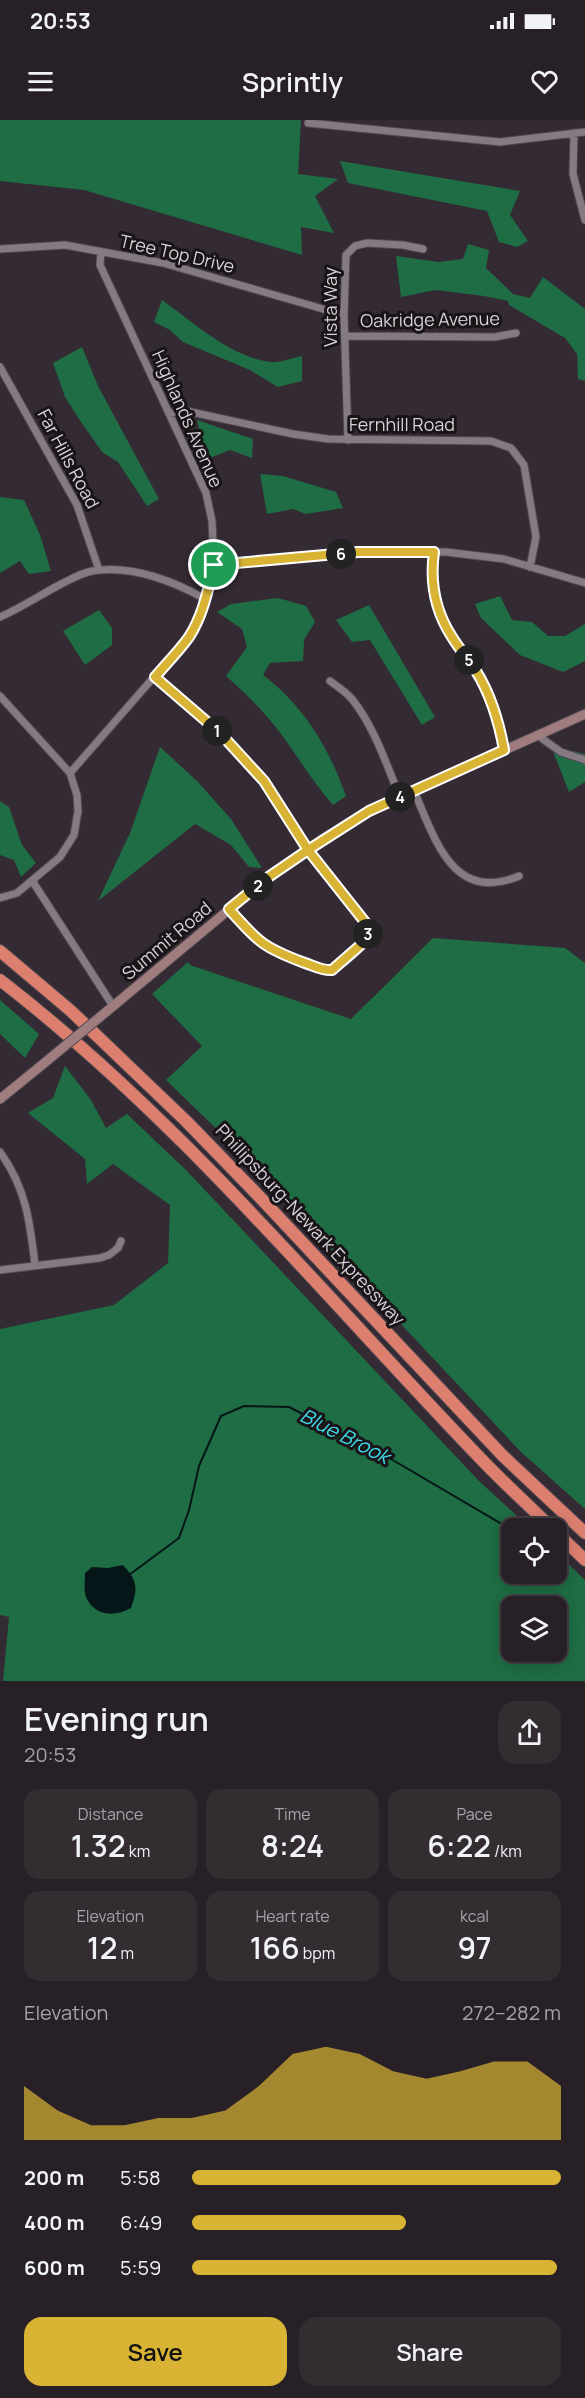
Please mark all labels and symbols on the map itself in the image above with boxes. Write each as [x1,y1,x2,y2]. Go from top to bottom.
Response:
street label: Tree Top Drive [117,228,237,278]
street label: Vista Way [318,267,342,347]
street label: Oakridge Avenue [360,306,500,332]
street label: Highlands Avenue [147,346,229,491]
street label: Far Hills Road [33,405,105,512]
street label: Fernhill Road [349,412,455,436]
pin [188,539,239,590]
pin: 6 [326,539,356,569]
pin: 5 [454,645,484,675]
pin: 1 [202,716,232,746]
pin: 4 [385,782,415,812]
pin: 2 [243,871,273,901]
street label: Summit Road [117,896,216,985]
pin: 3 [353,919,383,949]
street label: Phillipsburg-Newark Expressway [211,1119,411,1330]
water label: Blue Brook [296,1401,397,1471]

